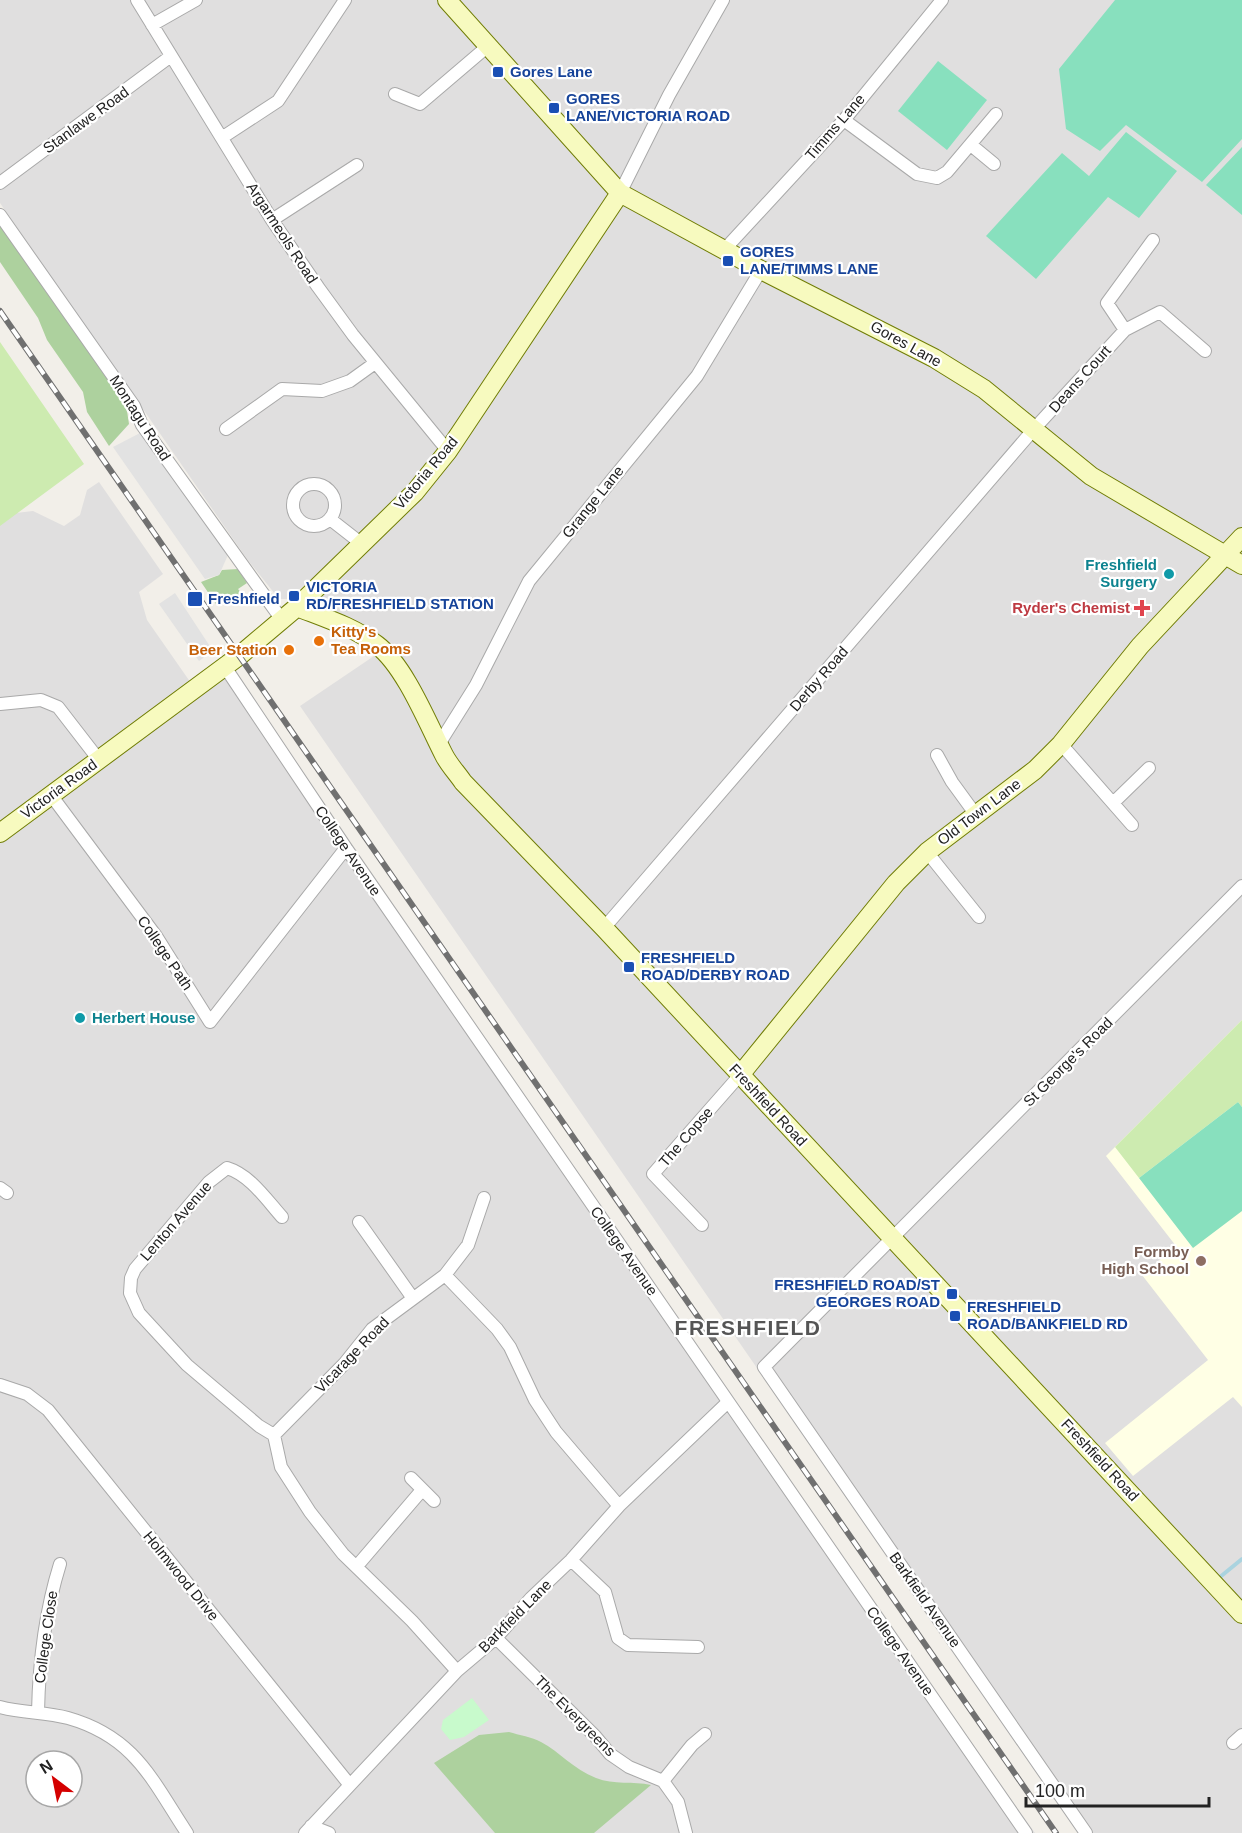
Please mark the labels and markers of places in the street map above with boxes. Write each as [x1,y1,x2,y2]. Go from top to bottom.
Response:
place label: Gores Lane [510,63,593,80]
marker: Gores Lane [491,65,505,79]
place label: GORES LANE/VICTORIA ROAD [566,90,730,124]
marker: GORES LANE/VICTORIA ROAD [547,101,561,115]
place label: GORES LANE/TIMMS LANE [740,243,878,277]
marker: GORES LANE/TIMMS LANE [721,254,735,268]
place label: Freshfield Surgery [1085,556,1158,590]
marker: Freshfield Surgery [1162,567,1176,581]
place label: VICTORIA RD/FRESHFIELD STATION [306,578,494,612]
marker: VICTORIA RD/FRESHFIELD STATION [287,589,301,603]
marker: Freshfield [186,590,204,608]
place label: Freshfield [208,590,280,607]
place label: Ryder's Chemist [1012,599,1130,616]
marker: Ryder's Chemist [1135,601,1149,615]
place label: Kitty's Tea Rooms [331,623,411,657]
marker: Kitty's Tea Rooms [312,634,326,648]
place label: Beer Station [189,641,277,658]
marker: Beer Station [282,643,296,657]
place label: FRESHFIELD ROAD/DERBY ROAD [641,949,790,983]
marker: FRESHFIELD ROAD/DERBY ROAD [622,960,636,974]
place label: Herbert House [92,1009,195,1026]
marker: Herbert House [73,1011,87,1025]
place label: Formby High School [1102,1243,1190,1277]
marker: Formby High School [1194,1254,1208,1268]
place label: FRESHFIELD ROAD/ST GEORGES ROAD [774,1276,940,1310]
marker: FRESHFIELD ROAD/ST GEORGES ROAD [945,1287,959,1301]
place label: FRESHFIELD ROAD/BANKFIELD RD [967,1298,1128,1332]
marker: FRESHFIELD ROAD/BANKFIELD RD [948,1309,962,1323]

